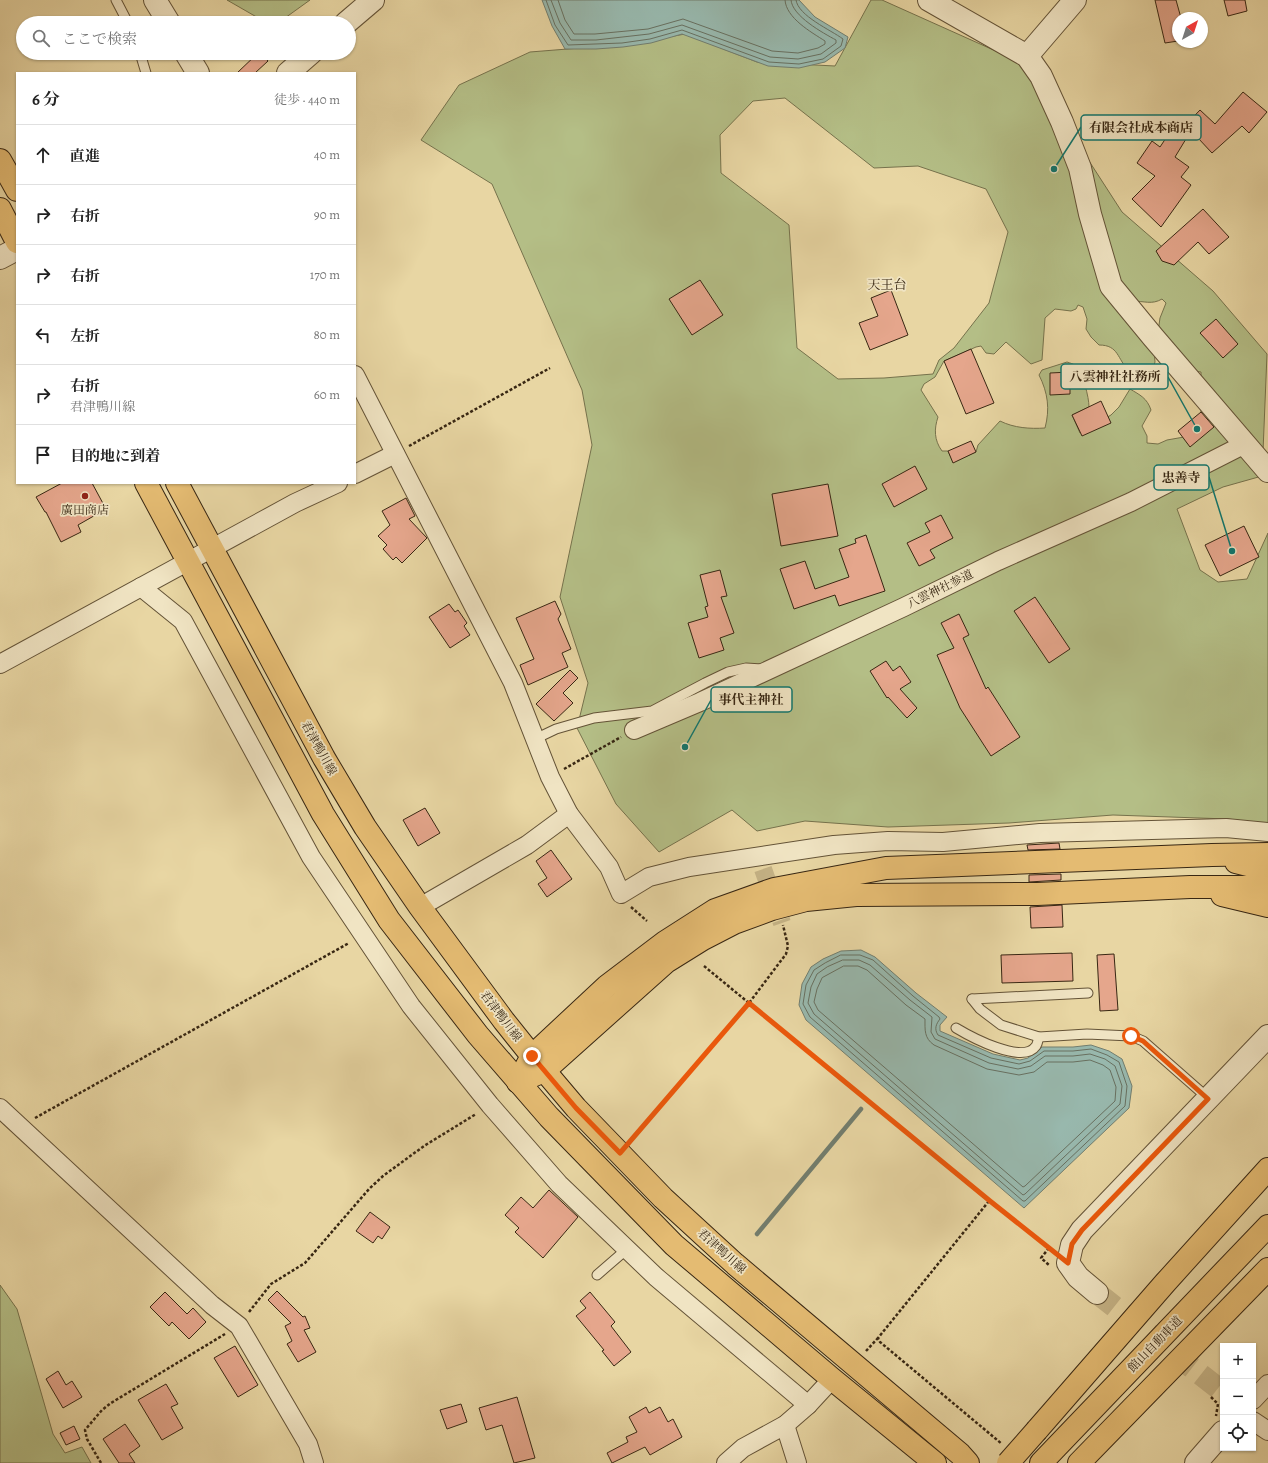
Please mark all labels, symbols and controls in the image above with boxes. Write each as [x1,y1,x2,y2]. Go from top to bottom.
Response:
north arrow [1172,12,1208,48]
search box [16,16,356,60]
icon: search [30,27,52,49]
text: ここで検索 [62,29,137,49]
text: 6 分 [32,88,60,111]
text: 徒歩 · 440 m [274,91,340,108]
callout: 有限会社成本商店 [1081,115,1201,140]
text: 有限会社成本商店 [1089,119,1193,136]
icon: ahead [32,144,54,166]
text: 直進 [70,146,100,166]
text: 40 m [314,146,340,163]
icon: right [32,204,54,226]
text: 右折 [70,206,100,226]
text: 90 m [314,206,340,223]
icon: right [32,264,54,286]
text: 右折 [70,266,100,286]
text: 170 m [310,266,340,283]
district label: 天王台 [867,276,907,293]
icon: left [32,324,54,346]
text: 左折 [70,326,100,346]
text: 80 m [313,326,340,343]
callout: 八雲神社社務所 [1061,364,1168,389]
text: 八雲神社社務所 [1069,368,1161,385]
text: 右折 [70,376,100,396]
icon: right [32,384,54,406]
text: 60 m [314,386,340,403]
text: 君津鴨川線 [70,398,135,415]
icon: arrive [32,444,54,466]
text: 目的地に到着 [70,446,160,466]
callout: 忠善寺 [1154,465,1209,490]
text: 忠善寺 [1161,469,1201,486]
marker: 廣田商店 [80,491,90,501]
place label: 廣田商店 [61,502,109,518]
street label: 八雲神社参道 [904,566,976,612]
callout: 事代主神社 [711,687,792,712]
text: 事代主神社 [718,691,784,708]
street label: 君津鴨川線 [297,718,341,778]
street label: 君津鴨川線 [477,987,525,1045]
route start [1122,1027,1140,1045]
route end [523,1047,541,1065]
street label: 君津鴨川線 [694,1225,750,1277]
street label: 館山自動車道 [1124,1313,1186,1375]
map controls [1220,1343,1256,1451]
button: + [1220,1343,1256,1379]
button: − [1220,1379,1256,1415]
button: locate [1220,1415,1256,1451]

